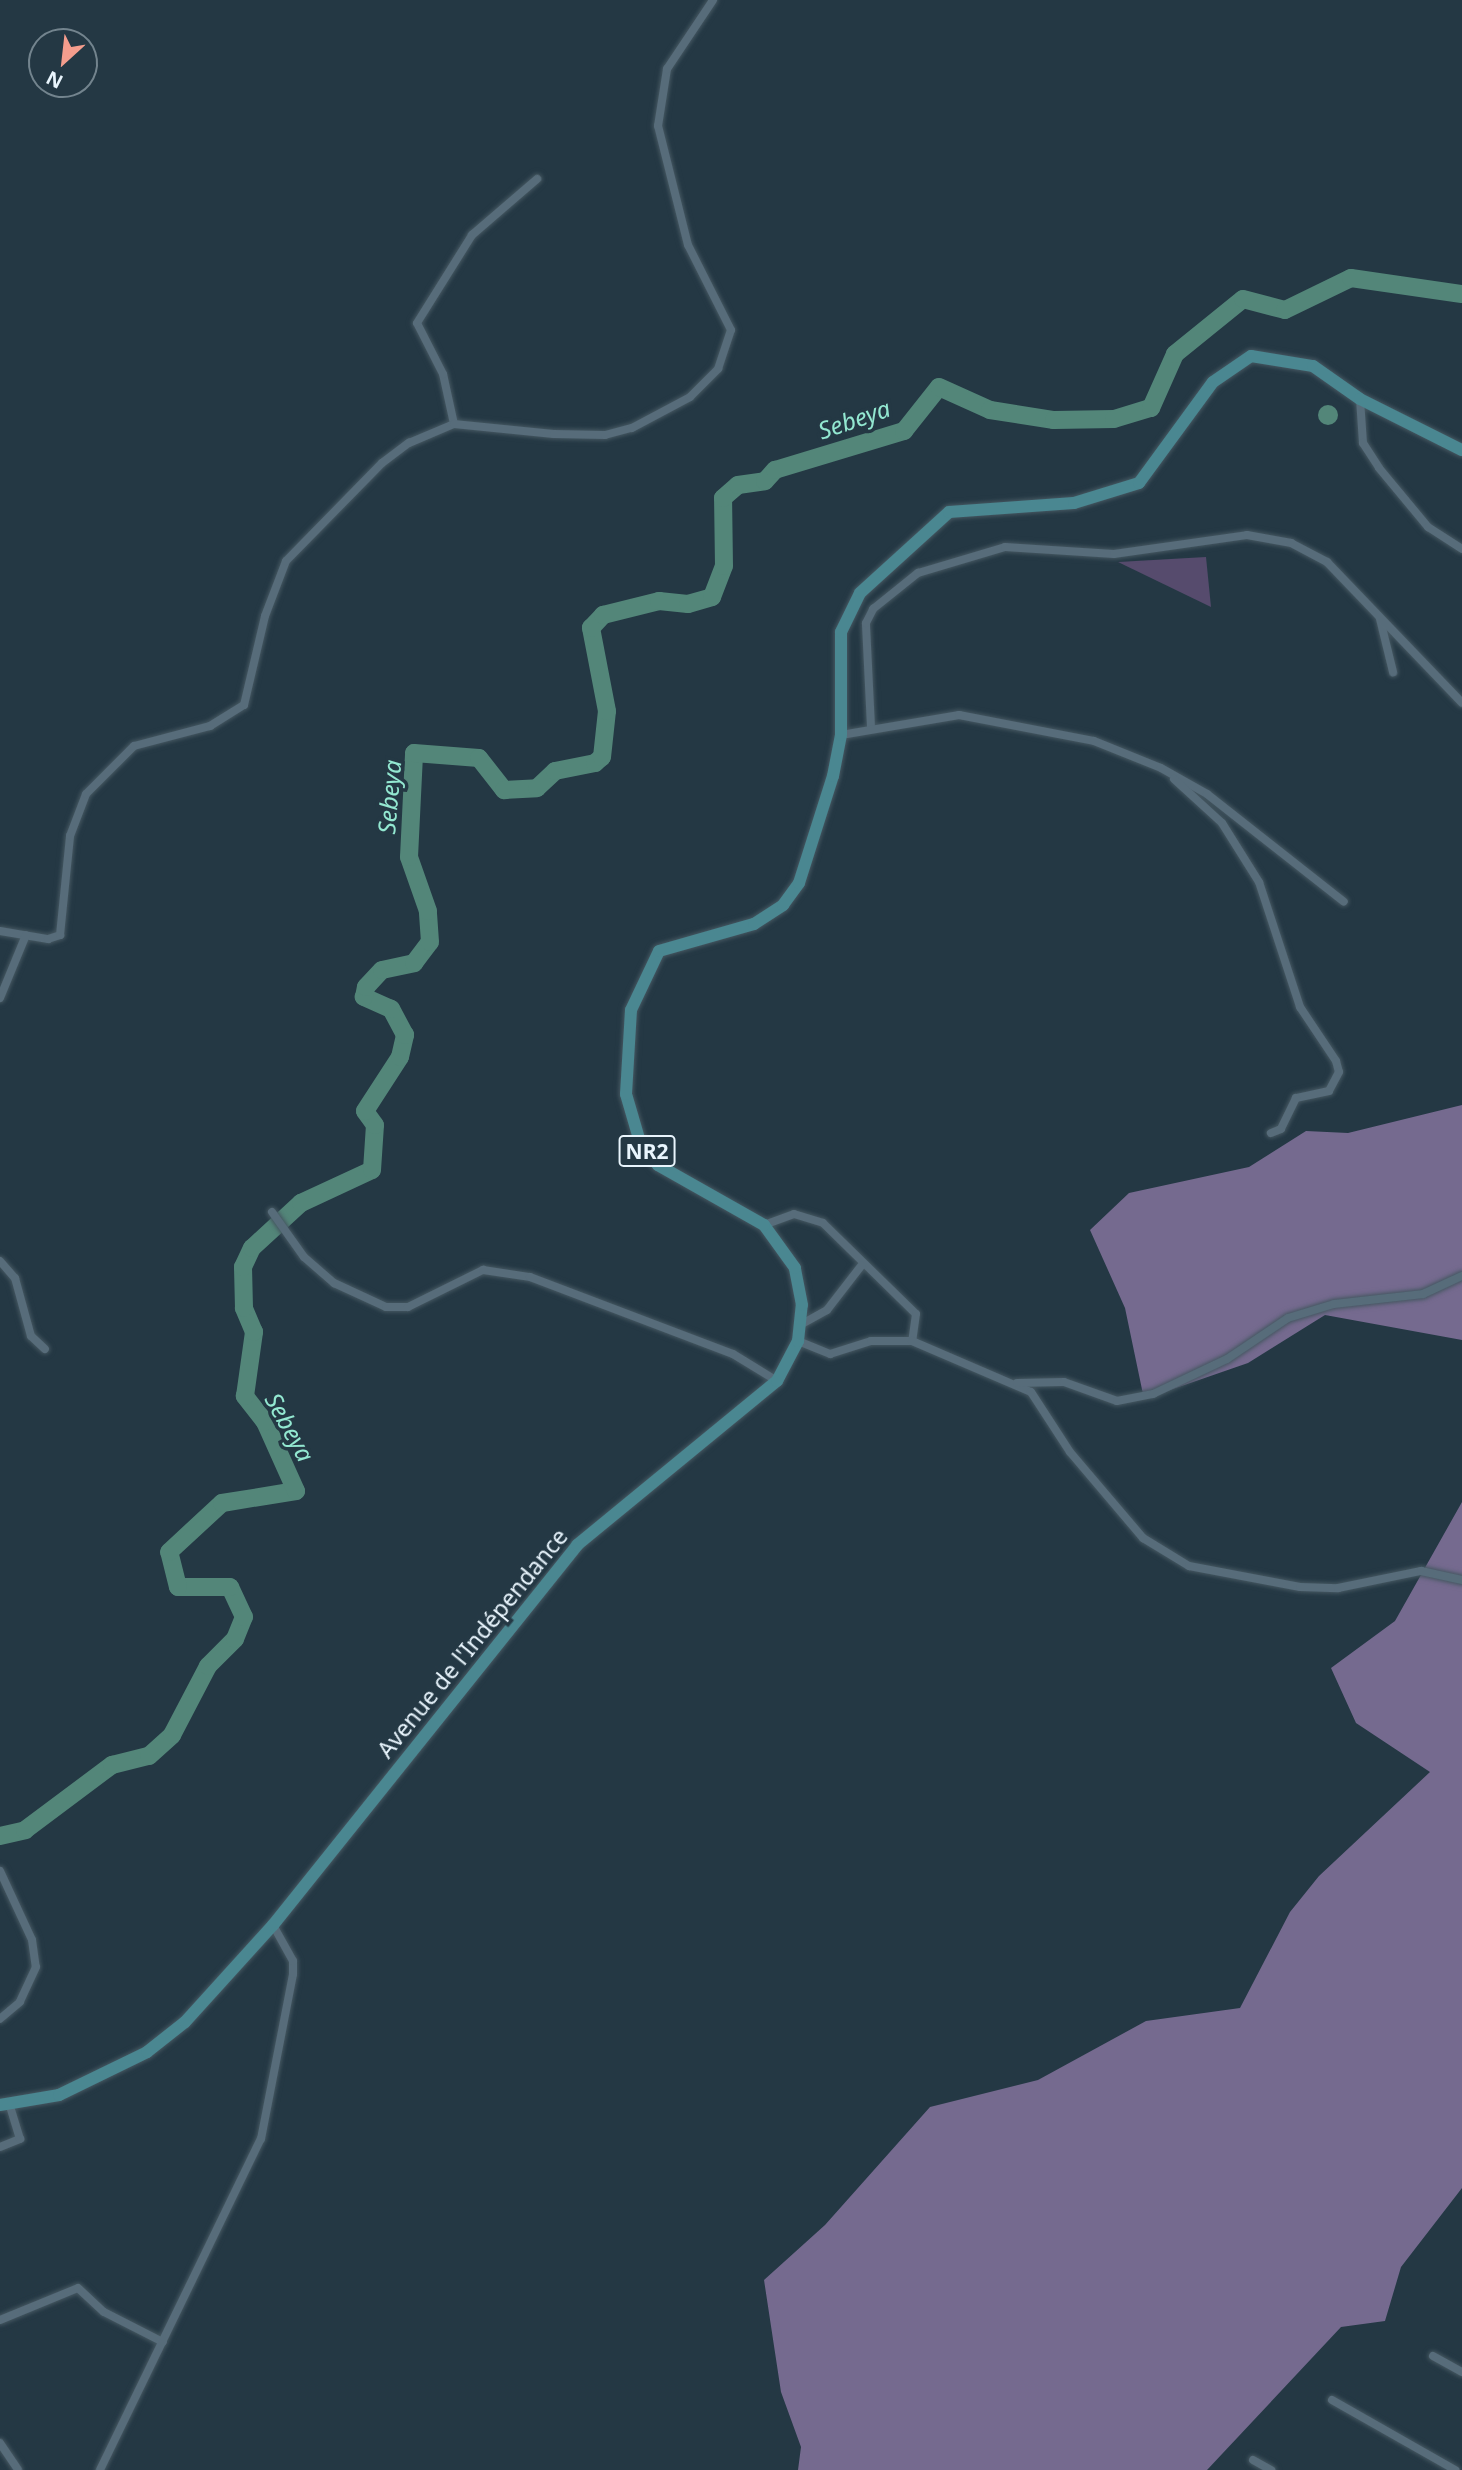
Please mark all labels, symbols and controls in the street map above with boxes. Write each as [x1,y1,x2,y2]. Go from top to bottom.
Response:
north arrow [28,28,98,98]
text: N [42,65,67,95]
water label: Sebeya [814,393,894,445]
water label: Sebeya [371,759,407,835]
road number: NR2 [617,1134,677,1168]
water label: Sebeya [259,1388,321,1466]
street label: Avenue de l'Indépendance [371,1523,573,1763]

